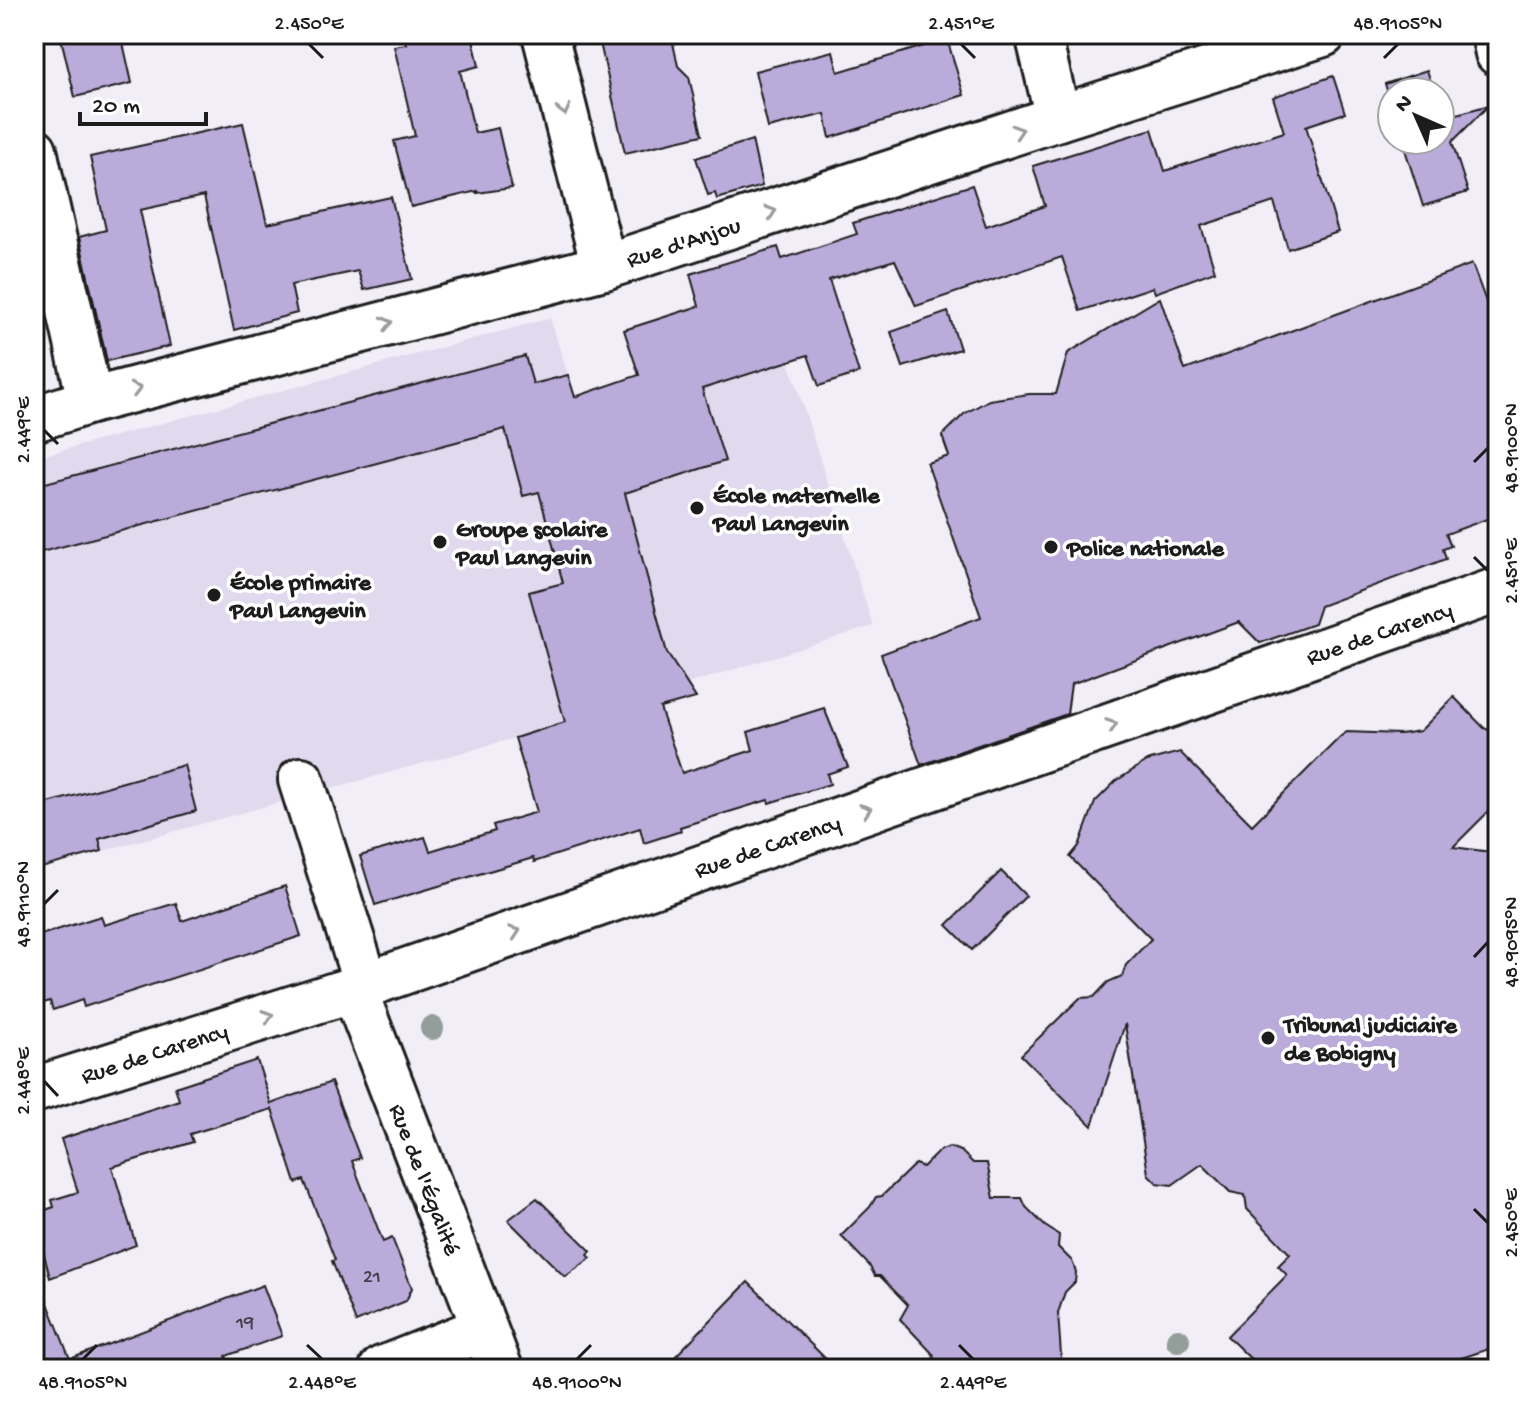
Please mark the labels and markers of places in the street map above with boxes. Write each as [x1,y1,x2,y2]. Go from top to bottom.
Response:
place label: École maternelle Paul Langevin [711,483,881,540]
marker: École maternelle Paul Langevin [688,499,706,517]
place label: Groupe scolaire Paul Langevin [454,517,609,574]
marker: Groupe scolaire Paul Langevin [431,533,449,551]
place label: Police nationale [1065,536,1226,565]
marker: Police nationale [1042,538,1060,556]
place label: École primaire Paul Langevin [228,570,372,627]
marker: École primaire Paul Langevin [205,586,223,604]
place label: Tribunal judiciaire de Bobigny [1282,1013,1458,1070]
marker: Tribunal judiciaire de Bobigny [1259,1029,1277,1047]

